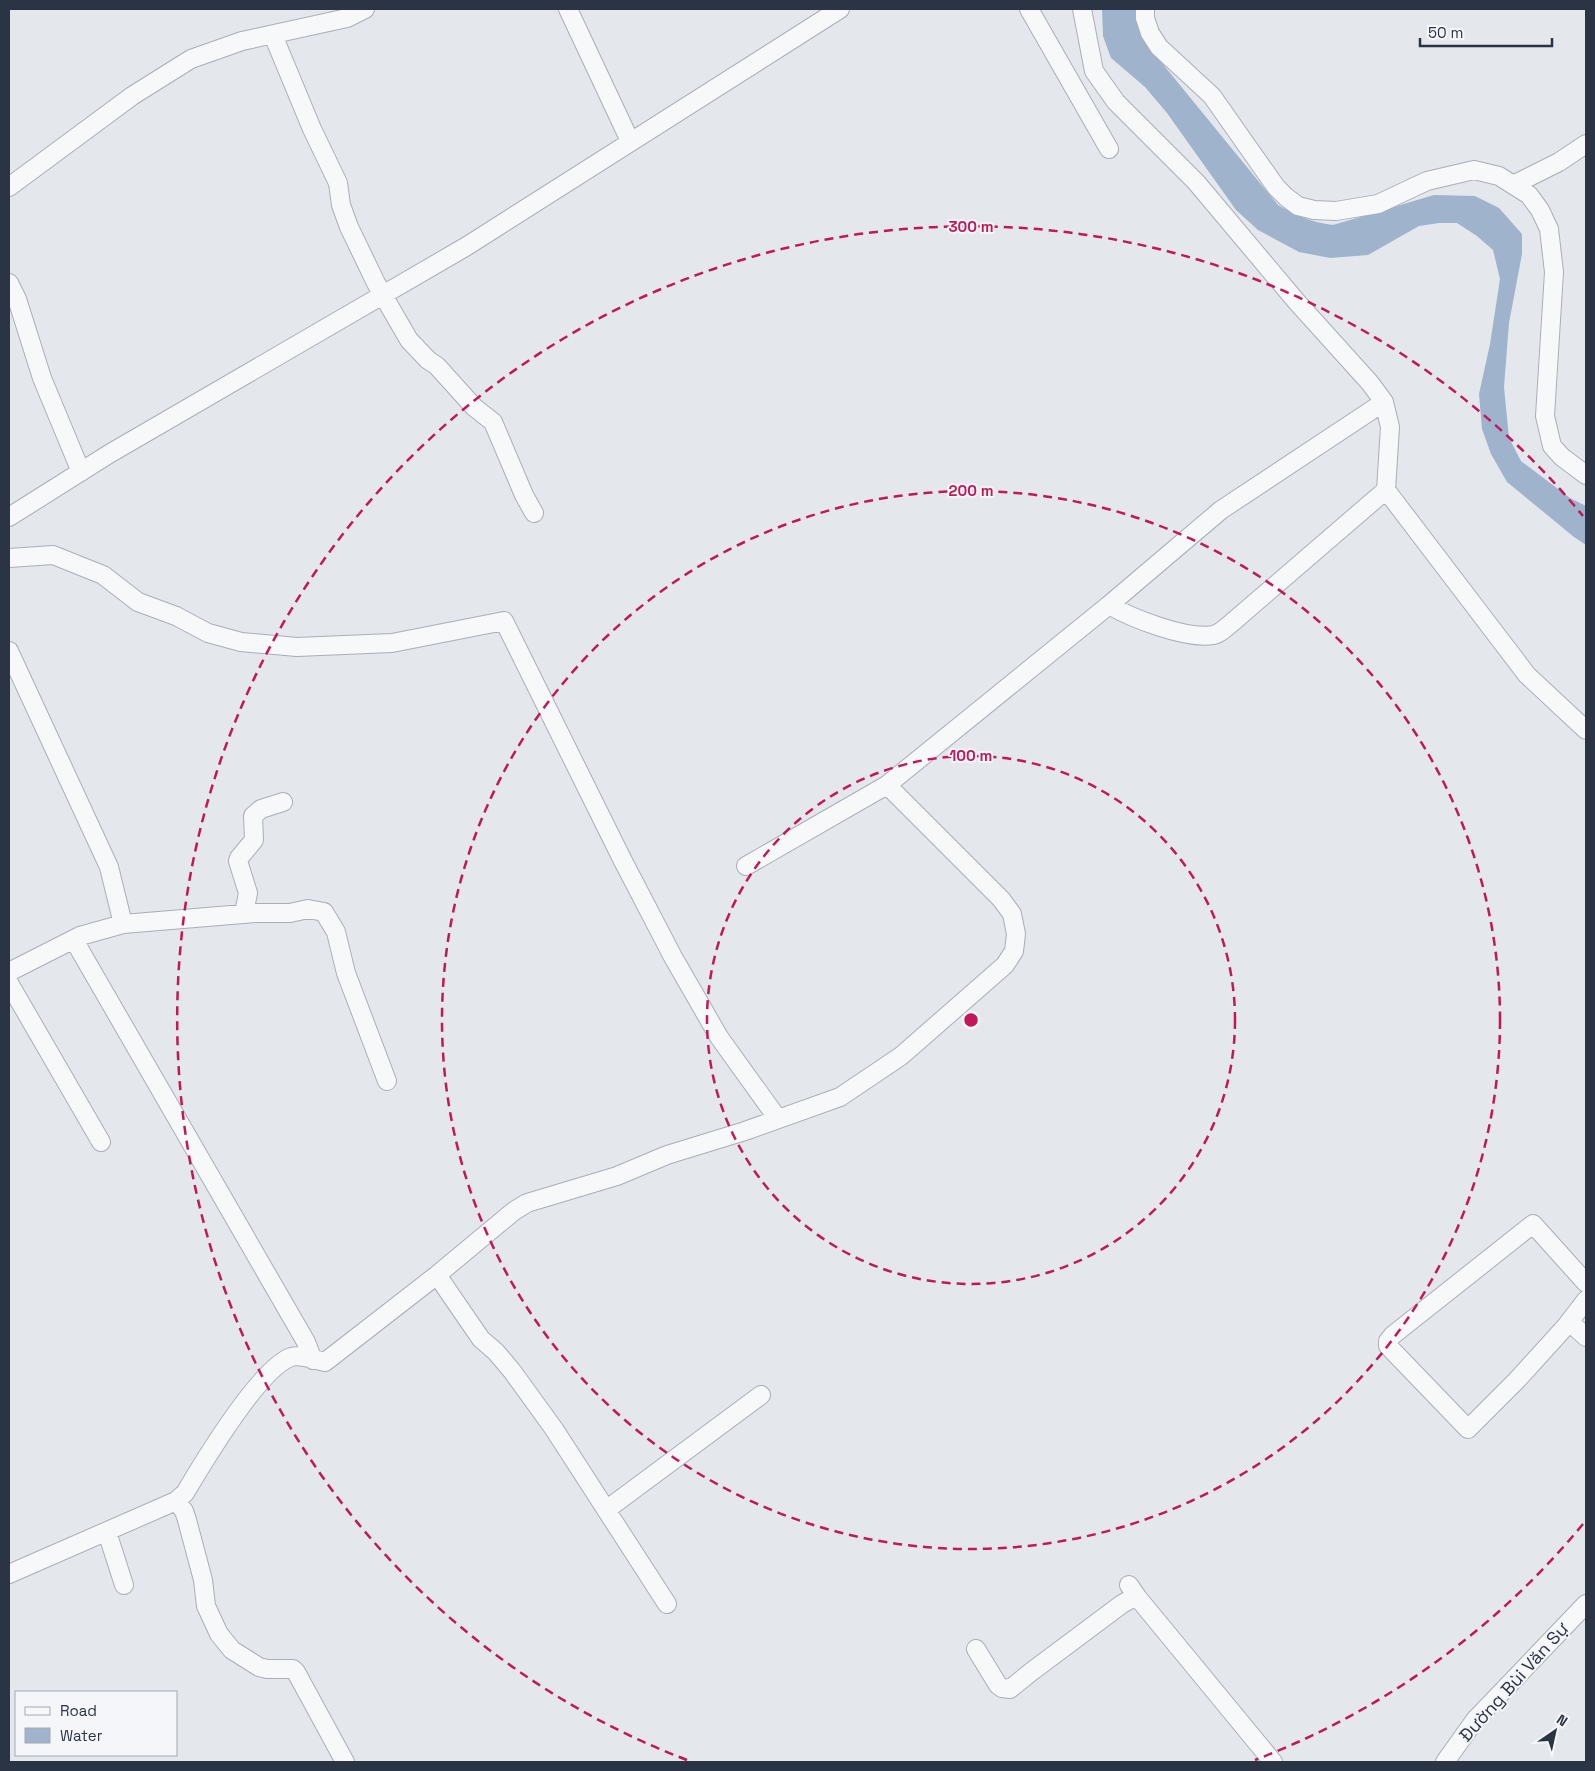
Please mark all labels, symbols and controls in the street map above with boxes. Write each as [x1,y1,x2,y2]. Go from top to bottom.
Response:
scale bar [1420,15,1552,47]
text: 50 m [1428,23,1463,42]
text: 300 m [948,217,994,236]
text: 200 m [949,481,993,500]
text: 100 m [950,746,992,765]
centre of rings [962,1011,980,1029]
street label: Đường Bùi Văn Sự [1454,1617,1573,1746]
legend [15,1691,178,1756]
text: Road [60,1701,97,1720]
north arrow [1530,1706,1580,1756]
text: N [1553,1710,1571,1730]
text: Water [60,1726,103,1745]

